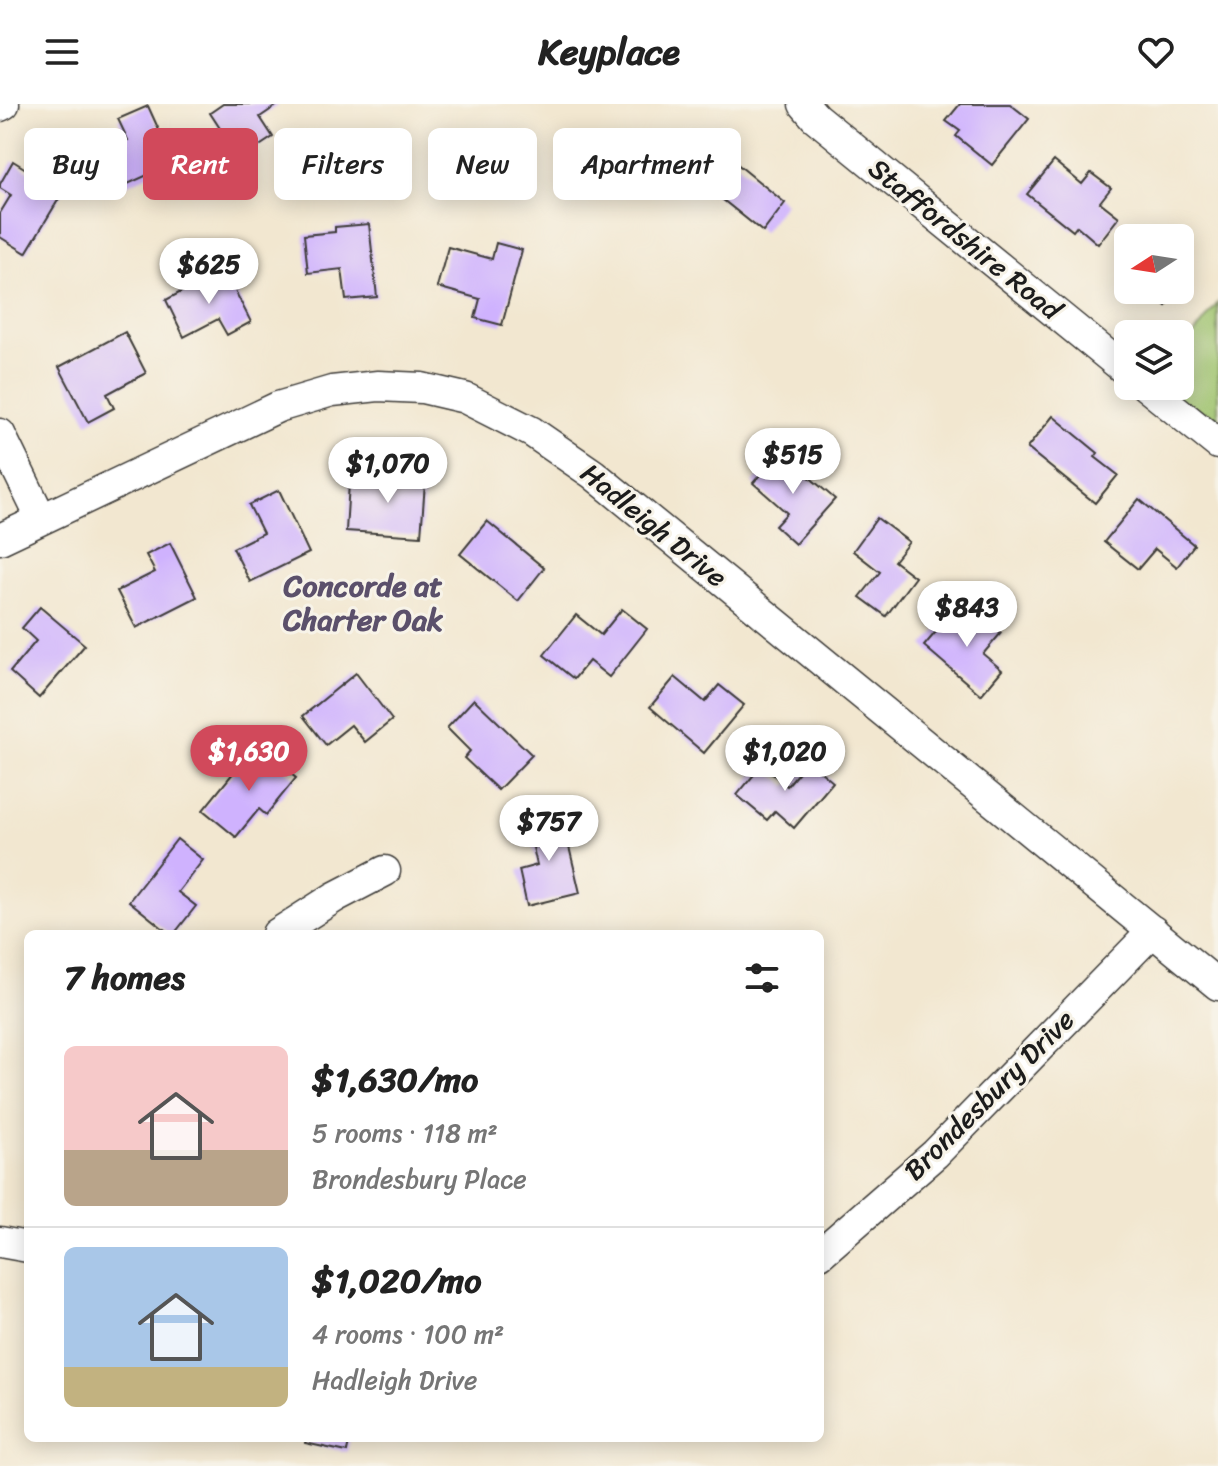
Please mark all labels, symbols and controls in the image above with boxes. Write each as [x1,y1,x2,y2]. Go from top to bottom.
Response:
text: Keyplace [538,20,680,84]
icon: menu [40,30,84,74]
icon: heart [1134,30,1178,74]
chip: Buy [24,128,127,200]
chip: Rent [143,128,258,200]
chip: Filters [274,128,412,200]
chip: New [428,128,537,200]
chip: Apartment [553,128,741,200]
street label: Staffordshire Road [857,145,1074,334]
north arrow [1114,224,1194,304]
map controls [1114,224,1194,400]
pin: $625 [162,238,256,306]
text: $625 [177,241,241,287]
button: layers [1114,320,1194,400]
pin: $515 [746,428,840,496]
text: $515 [763,431,823,477]
pin: $1,070 [323,437,453,505]
text: $1,070 [346,440,430,486]
street label: Hadleigh Drive [569,450,739,600]
district label: Concorde at Charter Oak [282,559,444,647]
pin: $843 [920,581,1014,649]
text: $843 [935,584,999,630]
pin: $1,630 [184,725,314,793]
pin: $1,020 [720,725,850,793]
text: $1,630 [208,728,290,774]
text: $1,020 [743,728,827,774]
pin: $757 [502,795,596,863]
text: $757 [517,798,581,844]
text: 7 homes [64,948,185,1008]
icon: filters [740,956,784,1000]
street label: Brondesbury Drive [891,997,1087,1193]
text: $1,630/mo [312,1050,478,1110]
icon: home [128,1078,224,1174]
text: 5 rooms · 118 m² [312,1110,498,1156]
text: Brondesbury Place [312,1156,527,1202]
text: $1,020/mo [312,1251,481,1311]
icon: home [128,1279,224,1375]
text: 4 rooms · 100 m² [312,1311,504,1357]
text: Hadleigh Drive [312,1357,477,1403]

